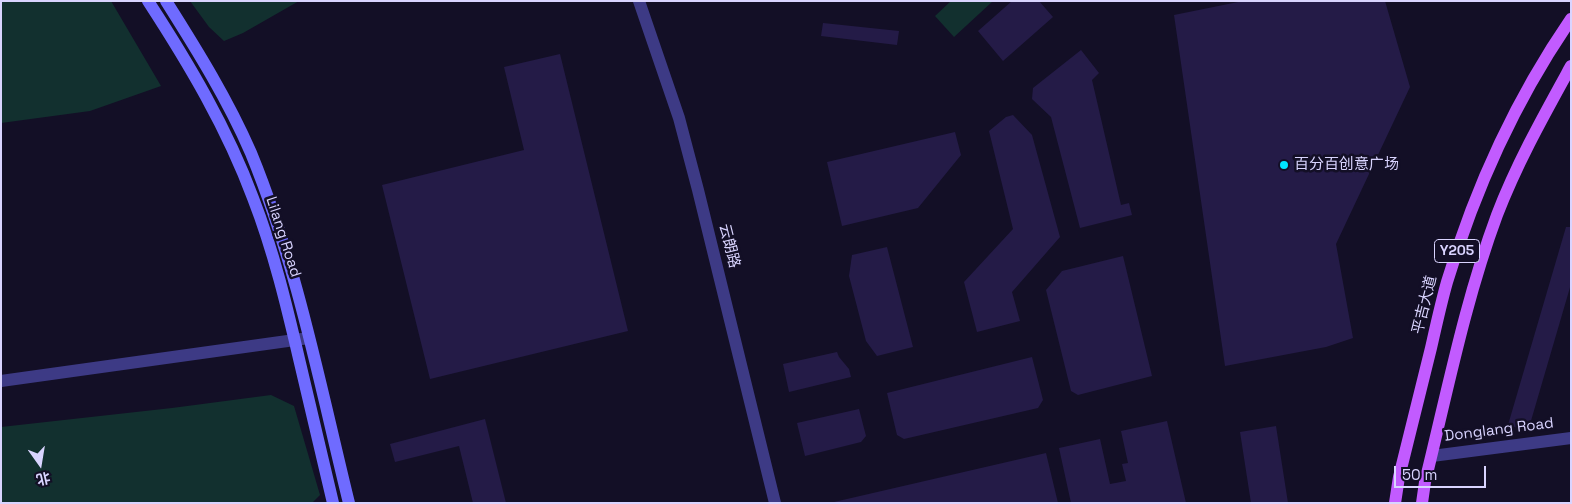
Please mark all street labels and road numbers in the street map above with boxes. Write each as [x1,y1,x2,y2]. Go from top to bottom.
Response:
street label: Lilang Road [262,194,304,280]
street label: 云朗路 [715,222,743,270]
road number: Y205 [1434,240,1480,262]
street label: 平吉大道 [1409,274,1441,336]
street label: Donglang Road [1443,414,1555,446]

